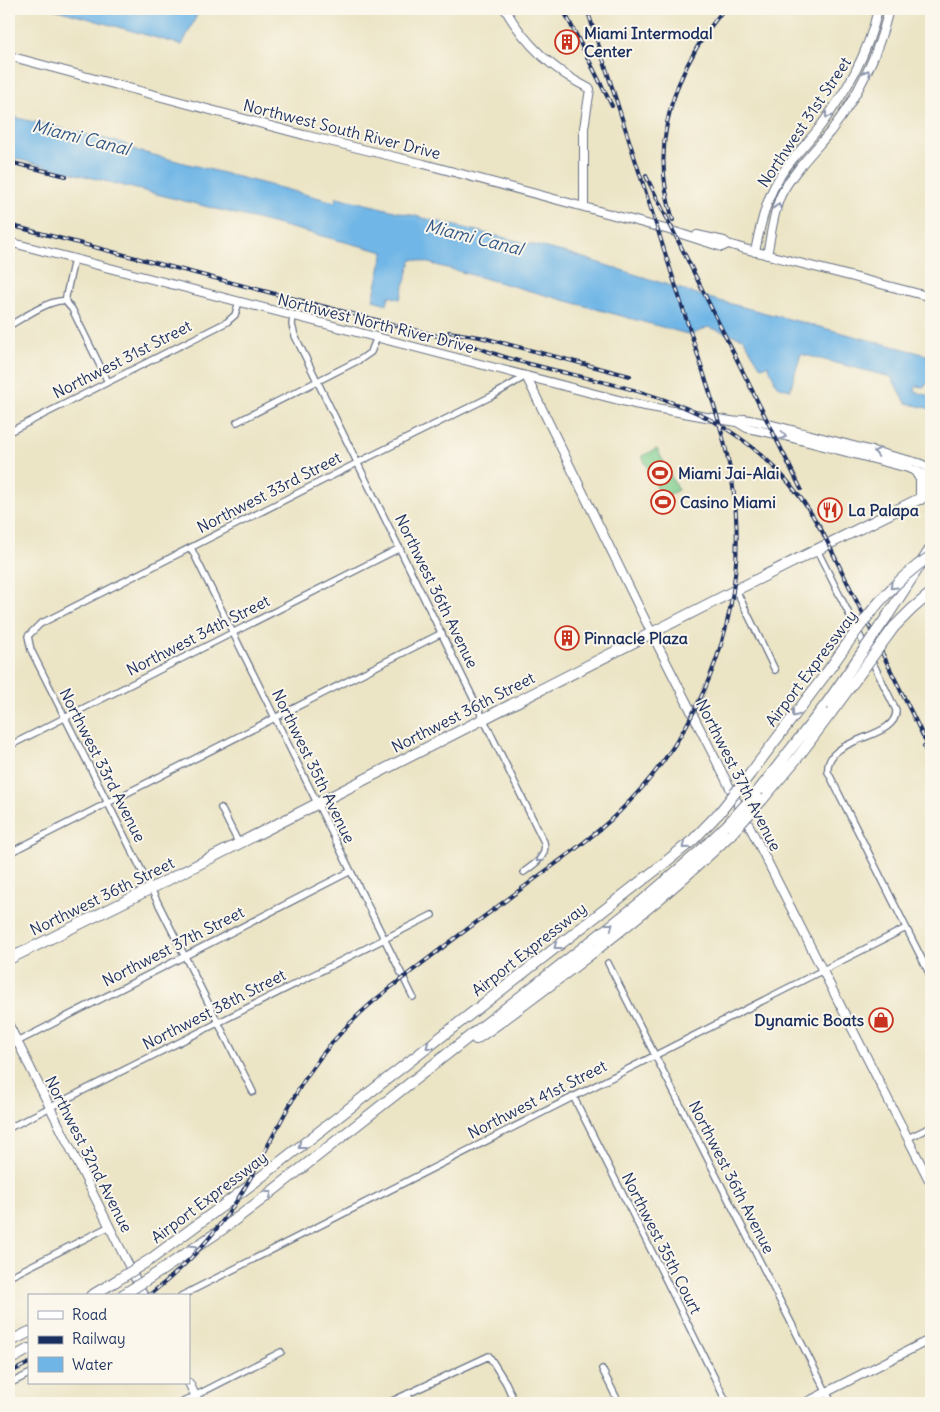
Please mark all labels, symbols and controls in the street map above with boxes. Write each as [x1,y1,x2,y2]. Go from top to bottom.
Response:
place label: Miami Intermodal Center [584,23,713,61]
building icon: Miami Intermodal Center [554,29,580,55]
street label: Northwest 31st Street [753,52,855,191]
one-way arrow [861,69,871,78]
street label: Northwest South River Drive [241,95,443,163]
one-way arrow [825,109,834,119]
water label: Miami Canal [30,114,135,161]
one-way arrow [772,204,782,212]
water label: Miami Canal [423,214,528,261]
street label: Northwest North River Drive [276,289,476,357]
street label: Northwest 31st Street [49,315,195,403]
one-way arrow [779,430,788,441]
street label: Northwest 33rd Street [194,447,345,537]
one-way arrow [873,447,882,458]
sports icon: Miami Jai-Alai [647,460,673,486]
place label: Miami Jai-Alai [678,463,779,483]
sports icon: Casino Miami [650,489,676,515]
place label: Casino Miami [680,492,776,512]
restaurant icon: La Palapa [817,497,843,523]
place label: La Palapa [848,500,919,521]
street label: Northwest 36th Avenue [391,511,483,671]
one-way arrow [890,580,899,589]
street label: Northwest 34th Street [123,590,274,680]
street label: Airport Expressway [761,606,861,730]
building icon: Pinnacle Plaza [554,625,580,651]
place label: Pinnacle Plaza [584,628,688,648]
street label: Northwest 36th Street [388,667,539,757]
street label: Northwest 33rd Avenue [55,685,151,845]
street label: Northwest 35th Avenue [268,686,360,846]
street label: Northwest 37th Avenue [692,696,786,854]
one-way arrow [793,708,801,717]
one-way arrow [682,840,691,849]
street label: Northwest 36th Street [27,852,178,940]
one-way arrow [535,853,544,862]
street label: Airport Expressway [467,898,591,1000]
street label: Northwest 37th Street [99,901,248,990]
one-way arrow [604,923,614,932]
one-way arrow [554,941,563,949]
street label: Northwest 38th Street [139,964,289,1054]
shop icon: Dynamic Boats [868,1007,894,1033]
place label: Dynamic Boats [754,1010,864,1031]
one-way arrow [425,1040,435,1049]
street label: Northwest 41st Street [464,1055,610,1143]
street label: Northwest 32nd Avenue [41,1073,137,1235]
street label: Northwest 36th Avenue [685,1097,779,1257]
one-way arrow [298,1141,307,1149]
street label: Airport Expressway [147,1147,271,1247]
street label: Northwest 35th Court [618,1169,707,1318]
one-way arrow [263,1191,272,1200]
one-way arrow [188,1245,198,1254]
legend [28,1294,190,1384]
text: Road [72,1305,107,1324]
text: Railway [72,1329,126,1348]
text: Water [72,1355,113,1374]

